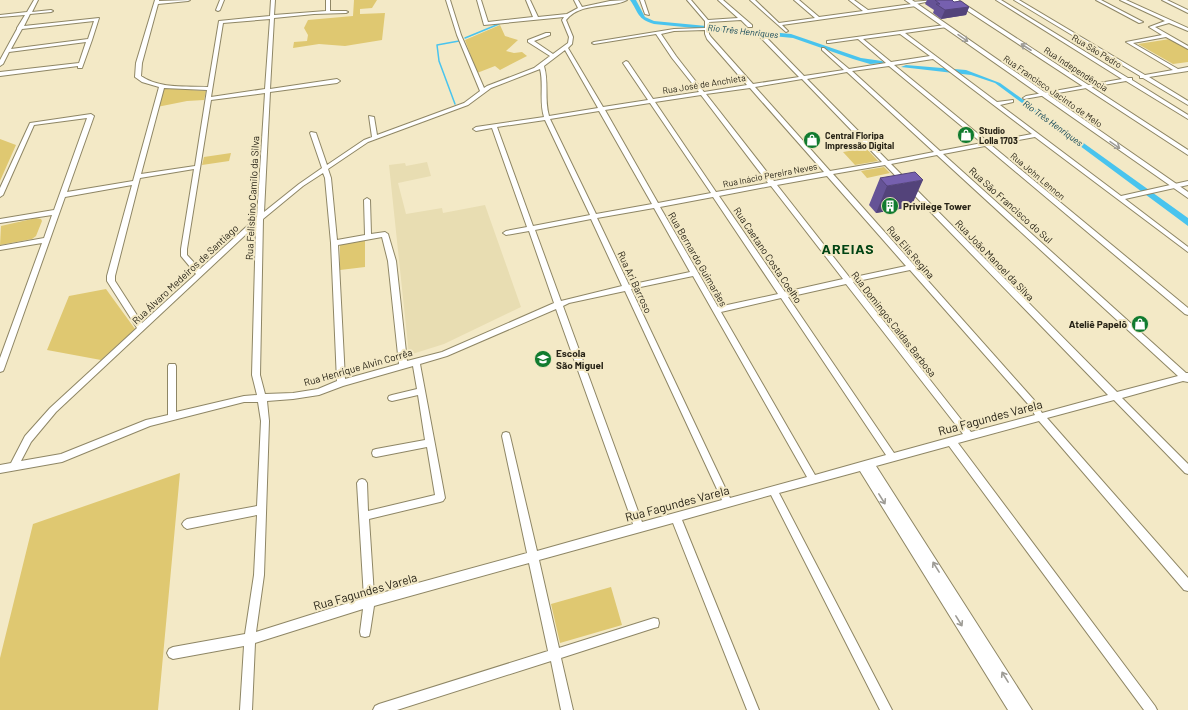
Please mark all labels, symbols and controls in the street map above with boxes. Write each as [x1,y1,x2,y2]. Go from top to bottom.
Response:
water label: Rio Três Henriques [707,22,779,40]
street label: Rua São Pedro [1070,32,1124,70]
one-way arrow [957,34,968,42]
one-way arrow [1021,43,1032,52]
street label: Rua Independência [1042,44,1110,94]
street label: Rua Francisco Jacinto de Melo [1001,53,1105,129]
street label: Rua José de Anchieta [662,72,746,96]
water label: Rio Três Henriques [1021,98,1085,148]
shop icon: Studio Lolla 1703 [956,125,976,145]
place label: Studio Lolla 1703 [979,125,1018,146]
shop icon: Central Floripa Impressão Digital [802,130,822,150]
place label: Central Floripa Impressão Digital [825,130,894,151]
street label: Rua Felisbino Camilo da Silva [243,136,261,260]
one-way arrow [1110,141,1121,149]
street label: Rua John Lennon [1009,150,1068,202]
street label: Rua Inácio Pereira Neves [722,160,818,190]
street label: Rua São Francisco do Sul [967,164,1055,246]
building icon: Privilege Tower [880,196,900,216]
place label: Privilege Tower [903,200,971,212]
street label: Rua Caetano Costa Coelho [731,205,805,305]
street label: Rua Bernardo Guimarães [666,210,730,308]
street label: Rua João Manoel da Silva [953,217,1037,303]
street label: Rua Álvaro Medeiros de Santiago [129,222,241,326]
street label: Rua Elis Regina [885,223,937,281]
district label: AREIAS [822,240,874,257]
street label: Rua Ari Barroso [615,249,655,315]
street label: Rua Domingos Caldas Barbosa [849,269,939,379]
shop icon: Ateliê Papelô [1130,314,1150,334]
place label: Ateliê Papelô [1069,318,1128,330]
street label: Rua Henrique Alvin Corrêa [302,346,414,388]
place label: Escola São Miguel [556,347,603,371]
school or university icon: Escola São Miguel [533,349,553,369]
street label: Rua Fagundes Varela [936,396,1044,438]
street label: Rua Fagundes Varela [623,482,731,524]
one-way arrow [879,493,887,505]
one-way arrow [931,561,939,573]
street label: Rua Fagundes Varela [311,569,419,613]
one-way arrow [955,615,963,627]
one-way arrow [1001,672,1009,683]

